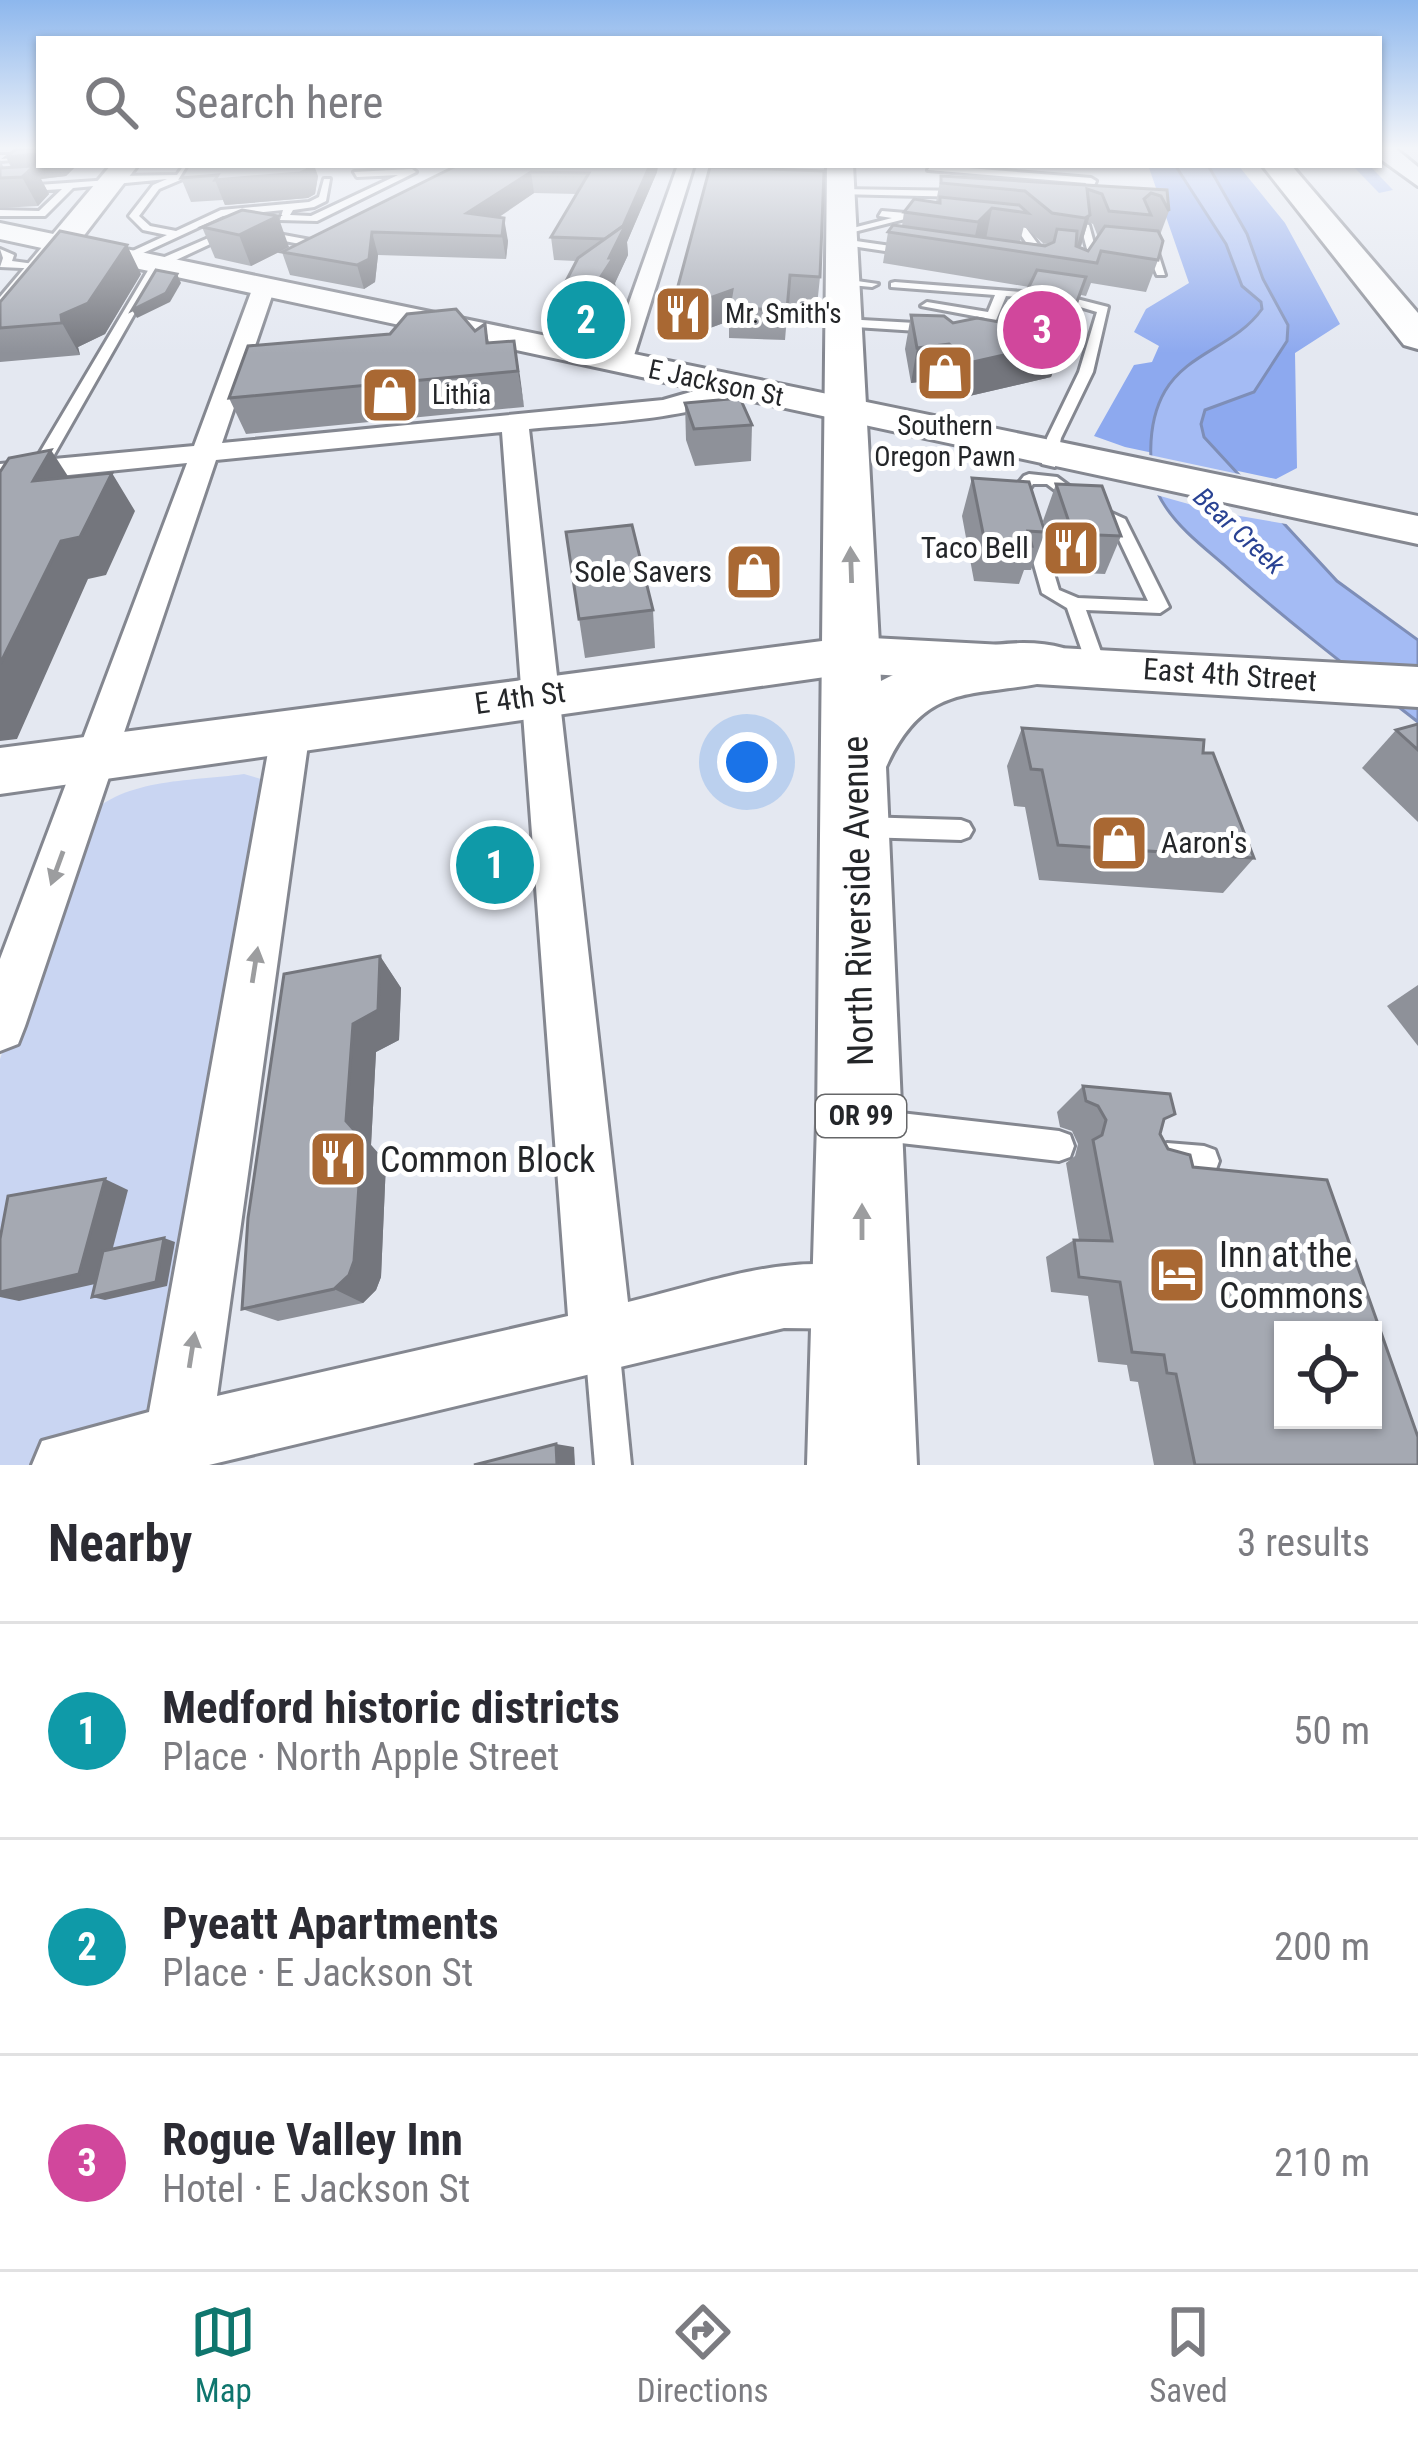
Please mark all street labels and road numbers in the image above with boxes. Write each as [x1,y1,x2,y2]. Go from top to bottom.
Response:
street label: E Jackson St [645,353,787,413]
street label: East 4th Street [1142,651,1318,698]
street label: E 4th St [472,674,568,721]
street label: North Riverside Avenue [834,736,882,1066]
road number: OR 99 [816,1095,906,1137]

